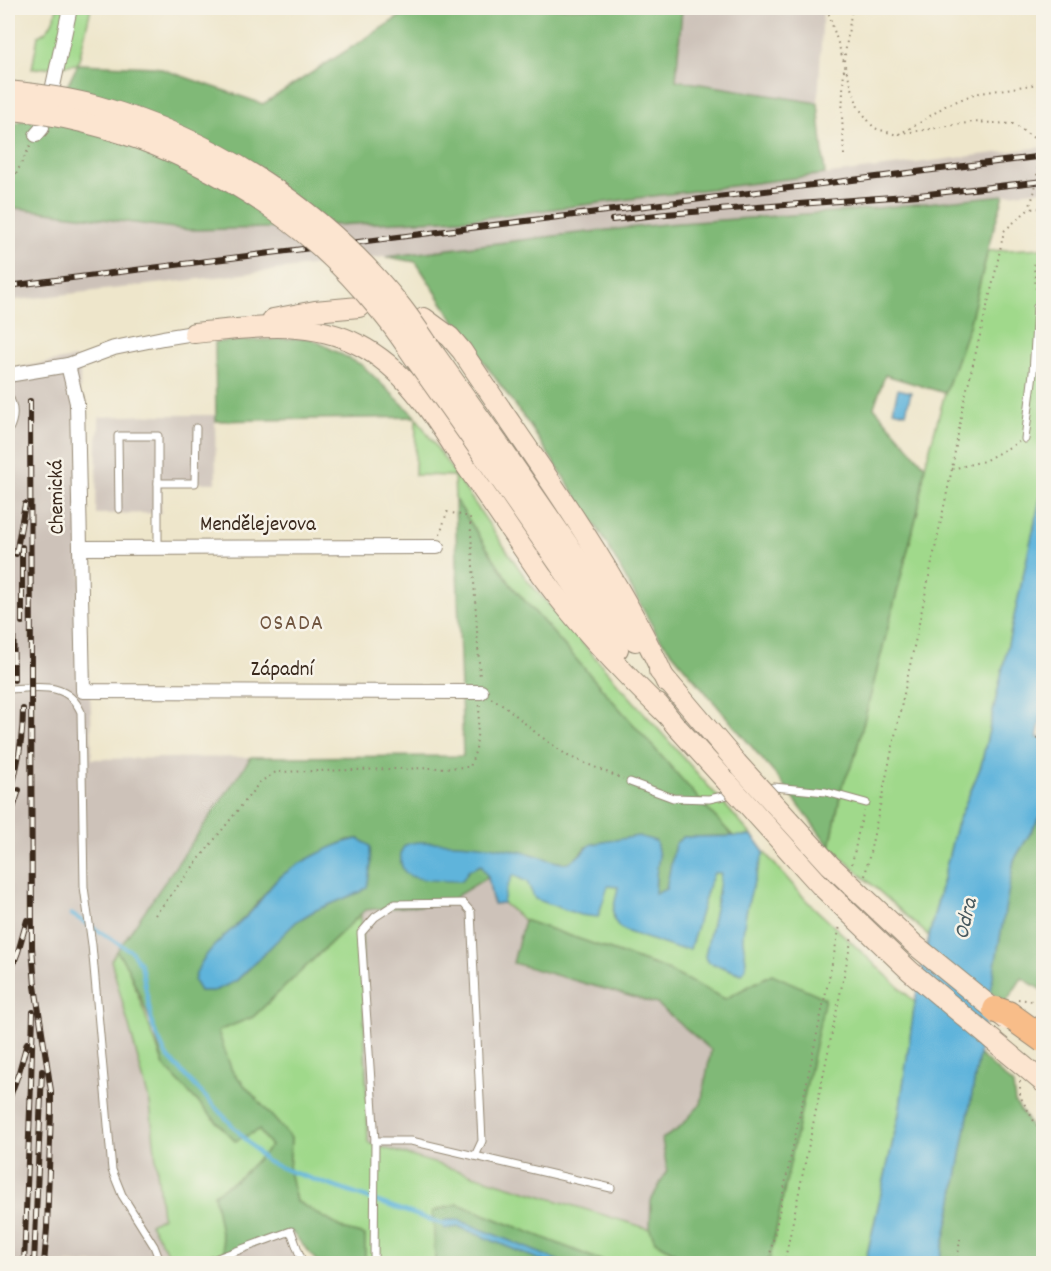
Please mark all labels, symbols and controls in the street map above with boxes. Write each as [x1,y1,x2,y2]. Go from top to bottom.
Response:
street label: Chemická [42,459,74,535]
street label: Mendělejevova [200,511,317,541]
district label: OSADA [259,609,325,640]
street label: Západní [251,656,315,686]
water label: Odra [947,894,987,943]

